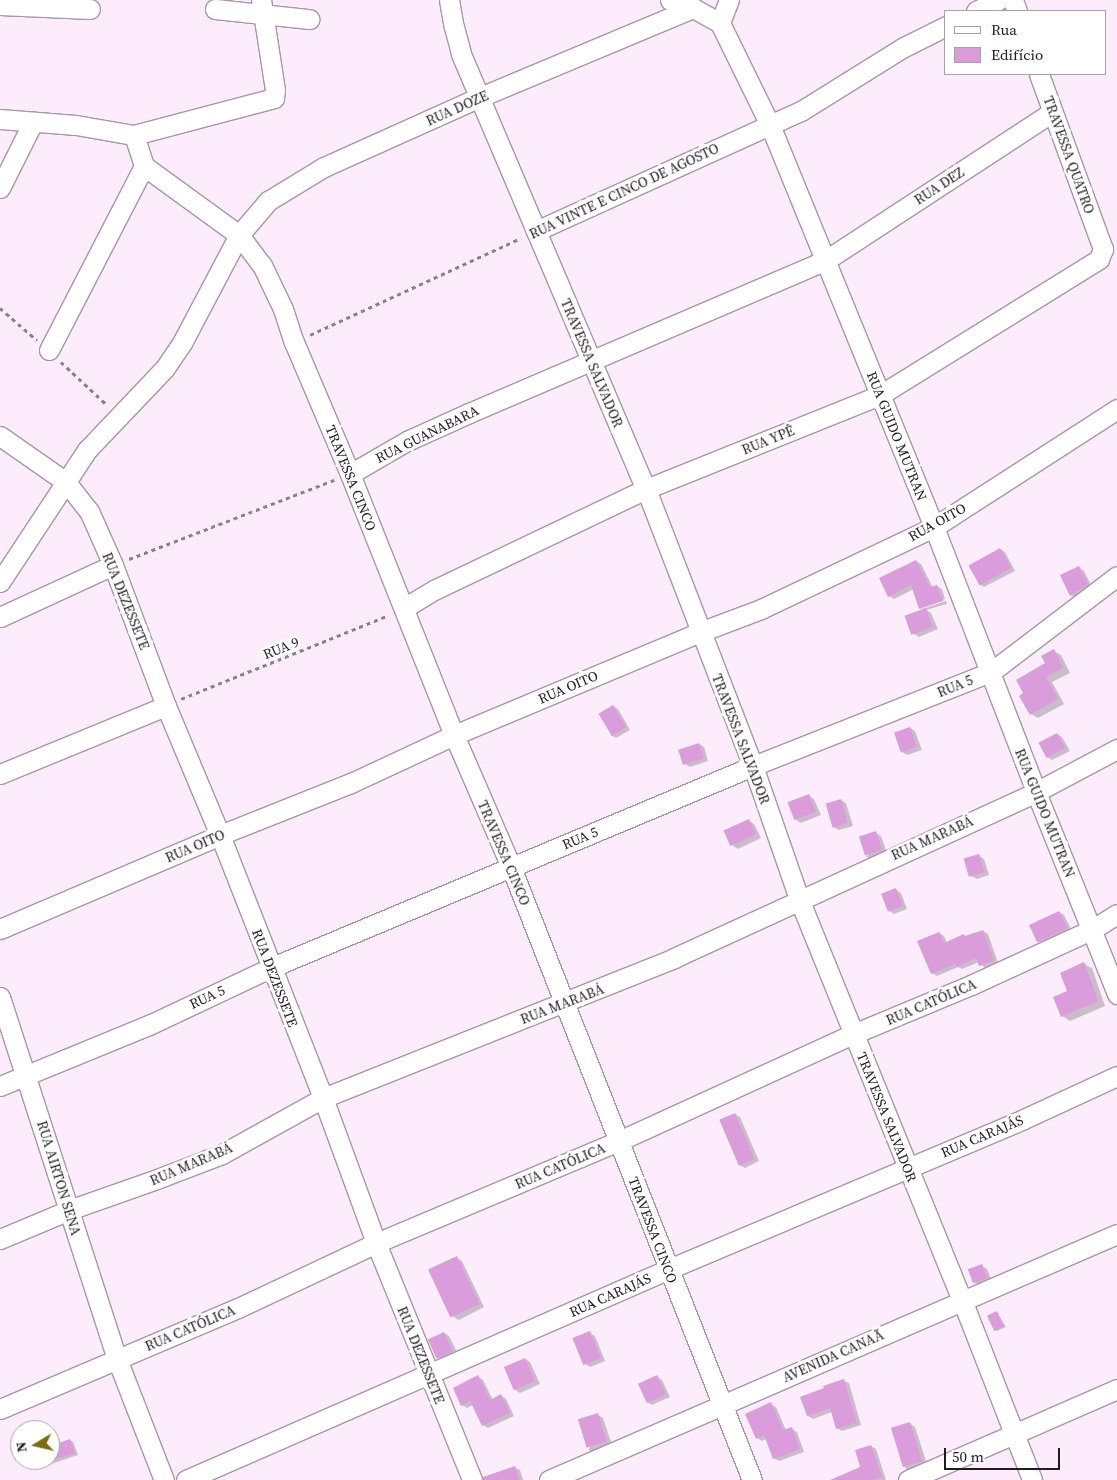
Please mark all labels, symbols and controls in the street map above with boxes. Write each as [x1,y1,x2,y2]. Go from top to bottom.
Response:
legend [944,10,1107,75]
text: Rua [991,19,1017,40]
text: Edifício [991,44,1043,65]
street label: RUA DOZE [423,87,491,129]
street label: TRAVESSA QUATRO [1040,94,1098,216]
street label: RUA VINTE E CINCO DE AGOSTO [526,139,722,243]
street label: RUA DEZ [911,164,967,208]
street label: TRAVESSA SALVADOR [557,296,627,430]
street label: RUA GUIDO MUTRAN [863,369,931,503]
street label: RUA GUANABARA [373,402,481,466]
street label: RUA YPÊ [739,422,797,458]
street label: TRAVESSA CINCO [322,423,380,533]
street label: RUA OITO [905,499,969,545]
street label: RUA DEZESSETE [99,550,153,652]
street label: RUA 9 [261,633,301,663]
street label: RUA OITO [536,667,600,707]
street label: RUA 5 [935,671,975,701]
street label: TRAVESSA SALVADOR [708,672,774,806]
street label: RUA GUIDO MUTRAN [1011,746,1079,880]
street label: TRAVESSA CINCO [474,798,534,908]
street label: RUA MARABÁ [888,812,976,864]
street label: RUA 5 [560,823,600,853]
street label: RUA OITO [163,826,227,866]
street label: RUA DEZESSETE [249,927,301,1029]
street label: RUA CATÓLICA [883,975,979,1029]
street label: RUA MARABÁ [518,980,606,1028]
street label: RUA 5 [187,982,227,1012]
street label: TRAVESSA SALVADOR [853,1050,921,1184]
street label: RUA CARAJÁS [938,1111,1026,1161]
street label: RUA AIRTON SENA [34,1119,84,1237]
street label: RUA MARABÁ [147,1139,235,1189]
street label: RUA CATÓLICA [512,1139,608,1193]
street label: TRAVESSA CINCO [625,1174,681,1286]
street label: RUA CARAJÁS [567,1269,653,1321]
street label: RUA CATÓLICA [142,1301,238,1355]
street label: RUA DEZESSETE [394,1304,448,1406]
street label: AVENIDA CANAÃ [780,1326,886,1386]
north arrow [10,1420,60,1470]
scale bar [947,1438,1063,1470]
text: N [10,1441,32,1454]
text: 50 m [952,1446,984,1467]

